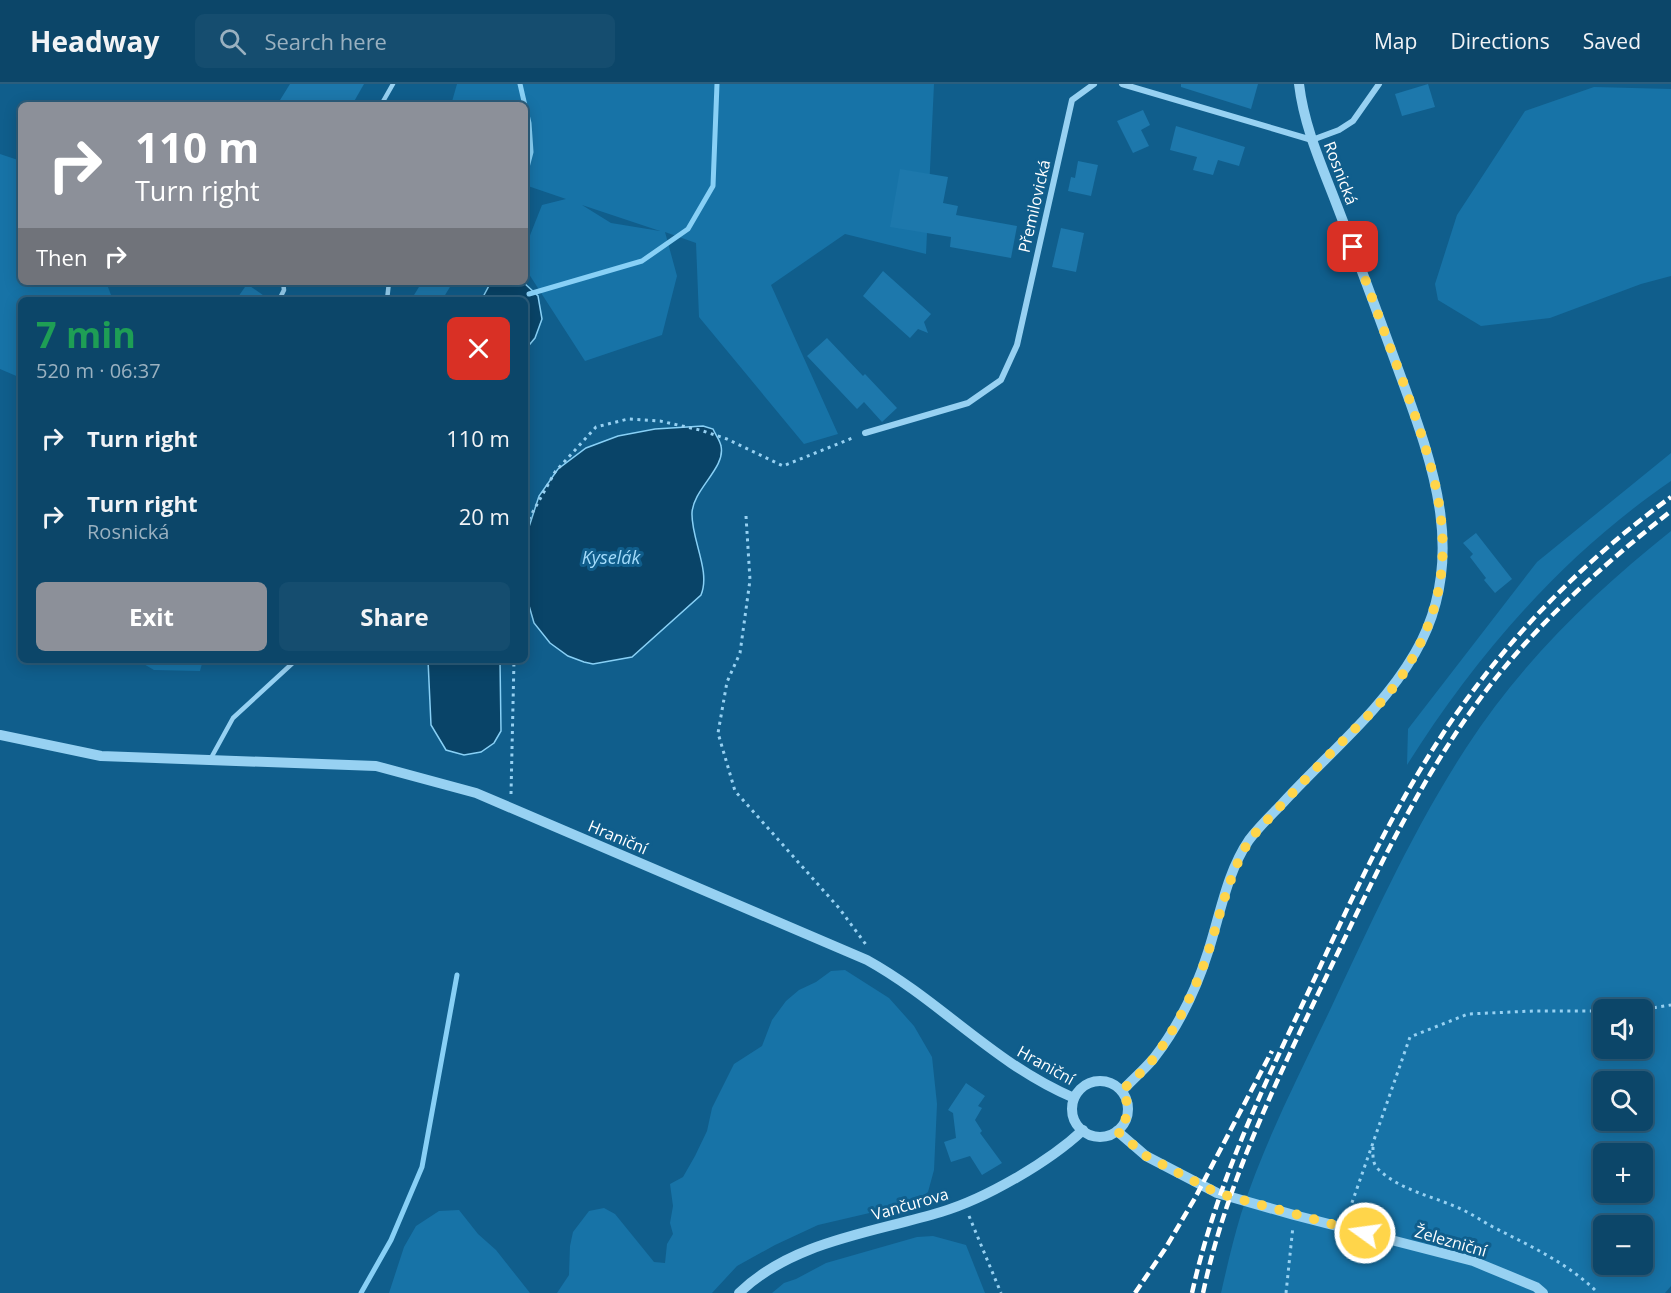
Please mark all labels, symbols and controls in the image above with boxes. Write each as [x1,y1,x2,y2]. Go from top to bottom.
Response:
search box [195,14,615,68]
text: Headway [30,22,159,60]
icon: search [216,25,249,58]
text: Search here [264,26,387,56]
text: Map [1374,27,1417,55]
text: Directions [1450,27,1550,55]
text: Saved [1583,27,1641,55]
text: 110 m [135,118,259,175]
icon: right [36,126,114,204]
street label: Rosnická [1319,138,1363,208]
street label: Přemilovická [1013,157,1055,255]
text: Turn right [135,172,260,209]
pin [1327,221,1378,272]
icon: arrive [1336,230,1369,263]
icon: right [99,240,132,273]
text: Then [36,242,87,272]
text: 7 min [36,310,136,359]
button: close [447,317,510,380]
text: 520 m · 06:37 [36,357,161,384]
icon: right [36,422,69,455]
text: Turn right [87,423,198,453]
text: 110 m [446,423,510,453]
text: Turn right [87,488,198,518]
icon: right [36,500,69,533]
text: 20 m [459,501,510,531]
text: Rosnická [87,518,169,545]
water label: Kyselák [582,545,642,569]
button: Exit [36,582,267,651]
button: Share [279,582,510,651]
street label: Hraniční [585,815,652,860]
map controls [1593,999,1653,1275]
button: sound [1593,999,1653,1059]
street label: Hraniční [1013,1040,1080,1090]
button: search [1593,1071,1653,1131]
button: + [1593,1143,1653,1203]
street label: Vančurova [869,1183,951,1225]
position arrow [1333,1201,1397,1265]
button: − [1593,1215,1653,1275]
street label: Železniční [1412,1220,1491,1262]

